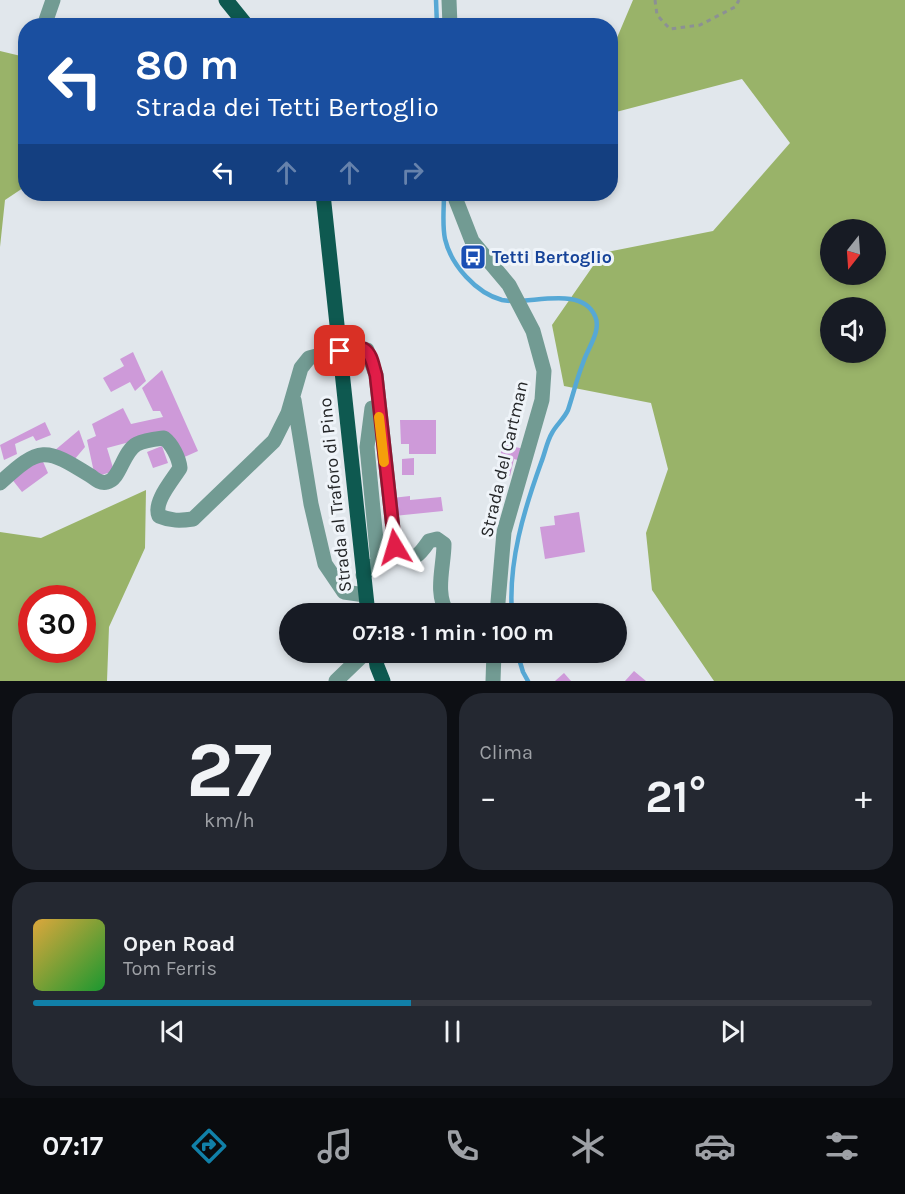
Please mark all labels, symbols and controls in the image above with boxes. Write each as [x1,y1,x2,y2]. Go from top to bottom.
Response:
text: 80 m [135,40,239,90]
icon: left [36,42,114,120]
text: Strada dei Tetti Bertoglio [135,91,439,123]
icon: left [207,156,240,189]
icon: ahead [270,156,303,189]
icon: ahead [333,156,366,189]
icon: right [396,156,429,189]
north arrow [820,219,886,285]
map controls [820,219,886,363]
bus stop icon: Tetti Bertoglio [458,242,488,272]
place label: Tetti Bertoglio [492,246,612,268]
button: sound [820,297,886,363]
pin [314,325,365,376]
icon: arrive [323,334,356,367]
street label: Strada del Cartman [475,379,533,539]
street label: Strada al Traforo di Pino [314,397,356,593]
position arrow [363,515,427,579]
speed limit sign: 30 [18,585,96,663]
text: 07:18 · 1 min · 100 m [352,620,554,646]
text: 27 [186,724,272,816]
text: Clima [480,741,533,764]
text: 21° [645,771,706,823]
text: − [480,778,497,816]
text: + [855,778,872,816]
text: km/h [204,809,255,832]
text: Open Road [123,931,235,957]
text: Tom Ferris [123,957,217,980]
icon: previous [156,1015,189,1048]
icon: pause [436,1015,469,1048]
icon: next [716,1015,749,1048]
icon: directions [188,1125,230,1167]
icon: music [314,1125,356,1167]
icon: phone [441,1125,483,1167]
icon: climate [567,1125,609,1167]
icon: car [694,1125,736,1167]
icon: filters [821,1125,863,1167]
text: 07:17 [42,1130,103,1162]

